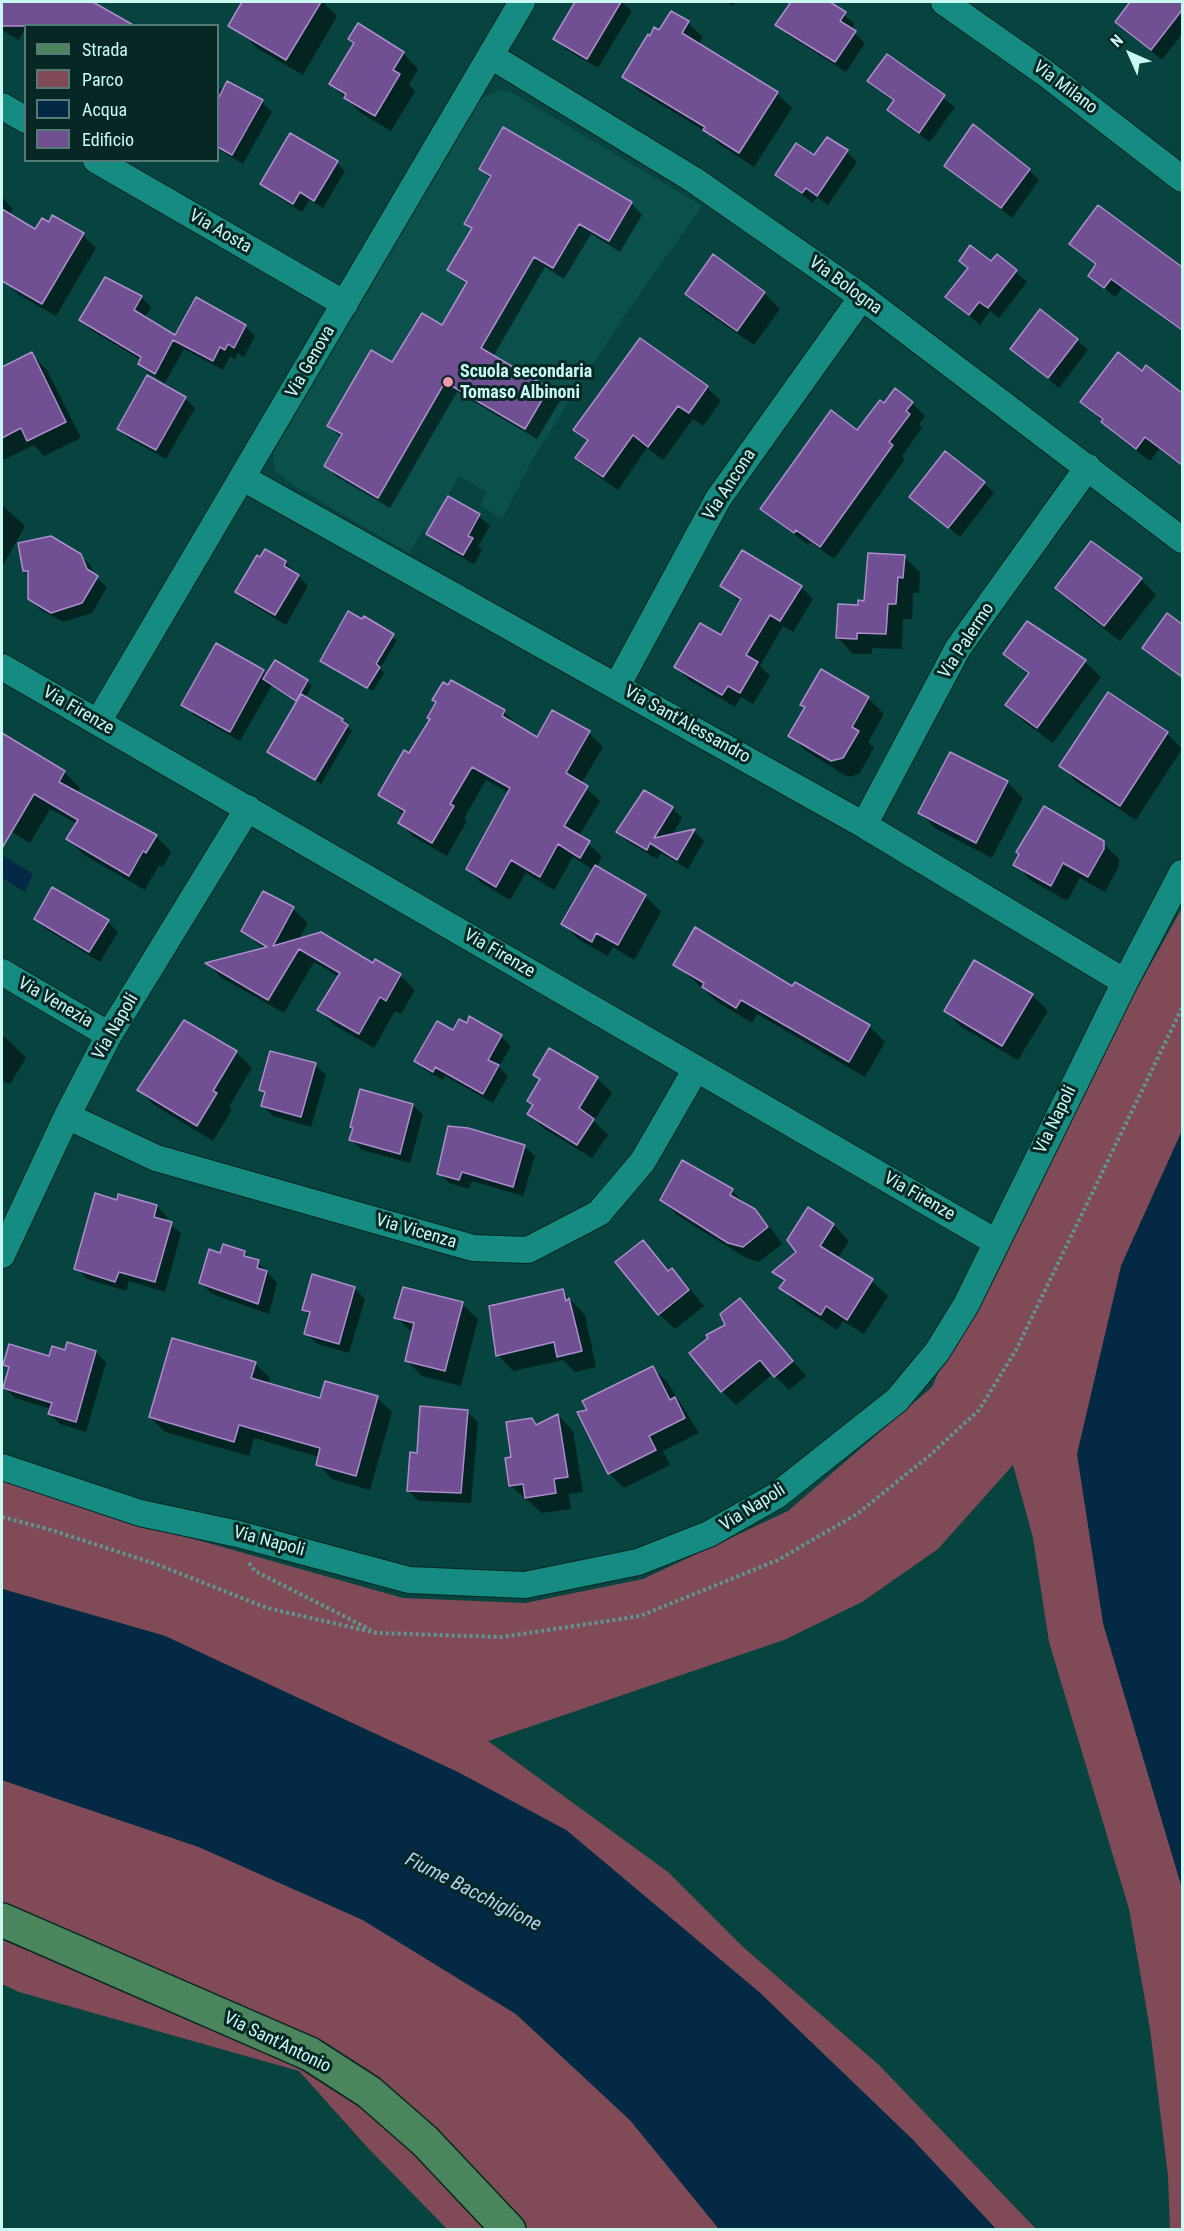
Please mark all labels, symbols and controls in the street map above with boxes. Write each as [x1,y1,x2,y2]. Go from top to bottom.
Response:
legend [24,24,219,162]
north arrow [1100,24,1160,84]
text: N [1107,31,1127,51]
text: Strada [82,39,128,60]
street label: Via Milano [1028,57,1102,119]
text: Parco [82,69,123,90]
text: Acqua [82,99,127,120]
text: Edificio [82,129,134,150]
street label: Via Aosta [185,206,255,258]
street label: Via Bologna [804,252,886,320]
street label: Via Genova [282,322,340,402]
place label: Scuola secondaria Tomaso Albinoni [460,361,592,404]
marker: Scuola secondaria Tomaso Albinoni [441,375,455,389]
street label: Via Ancona [699,445,761,525]
street label: Via Palermo [934,599,1000,683]
street label: Via Sant'Alessandro [620,681,754,769]
street label: Via Firenze [39,682,117,740]
street label: Via Firenze [460,925,538,983]
street label: Via Venezia [14,973,96,1033]
street label: Via Napoli [88,990,144,1064]
street label: Via Napoli [1030,1082,1082,1158]
street label: Via Firenze [880,1168,958,1226]
street label: Via Vicenza [373,1210,459,1254]
street label: Via Napoli [716,1480,790,1536]
street label: Via Napoli [231,1522,307,1562]
water label: Fiume Bacchiglione [401,1848,545,1938]
street label: Via Sant'Antonio [220,2008,334,2078]

